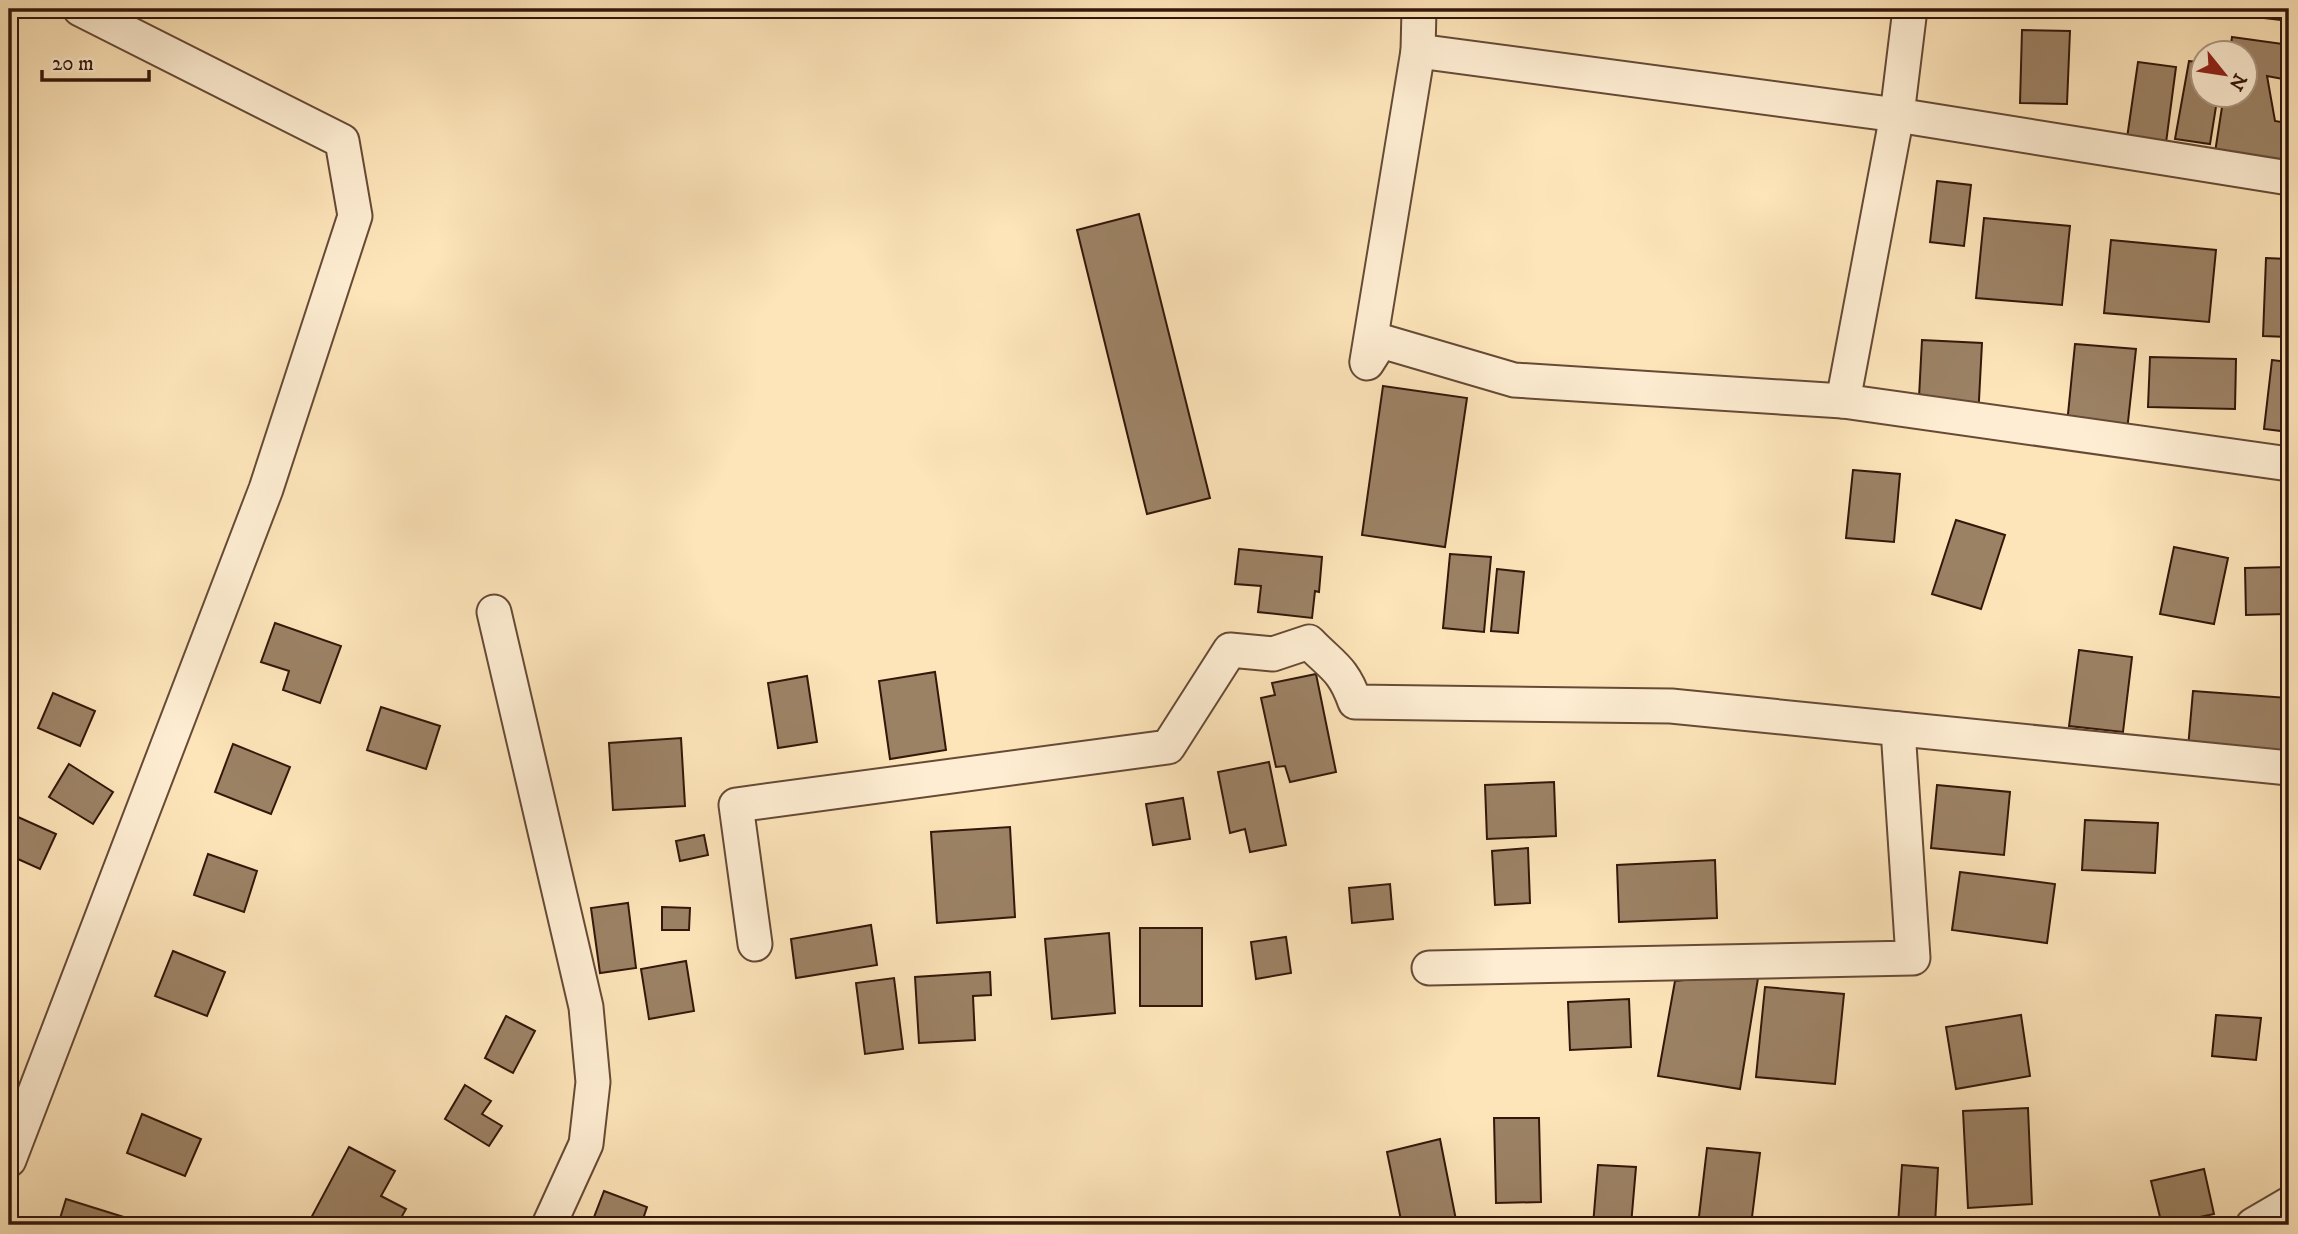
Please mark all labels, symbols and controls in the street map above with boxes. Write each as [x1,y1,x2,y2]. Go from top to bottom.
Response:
scale bar [42,38,149,82]
north arrow [2190,38,2260,108]
text: 20 m [52,51,94,77]
text: N [2223,69,2251,95]

